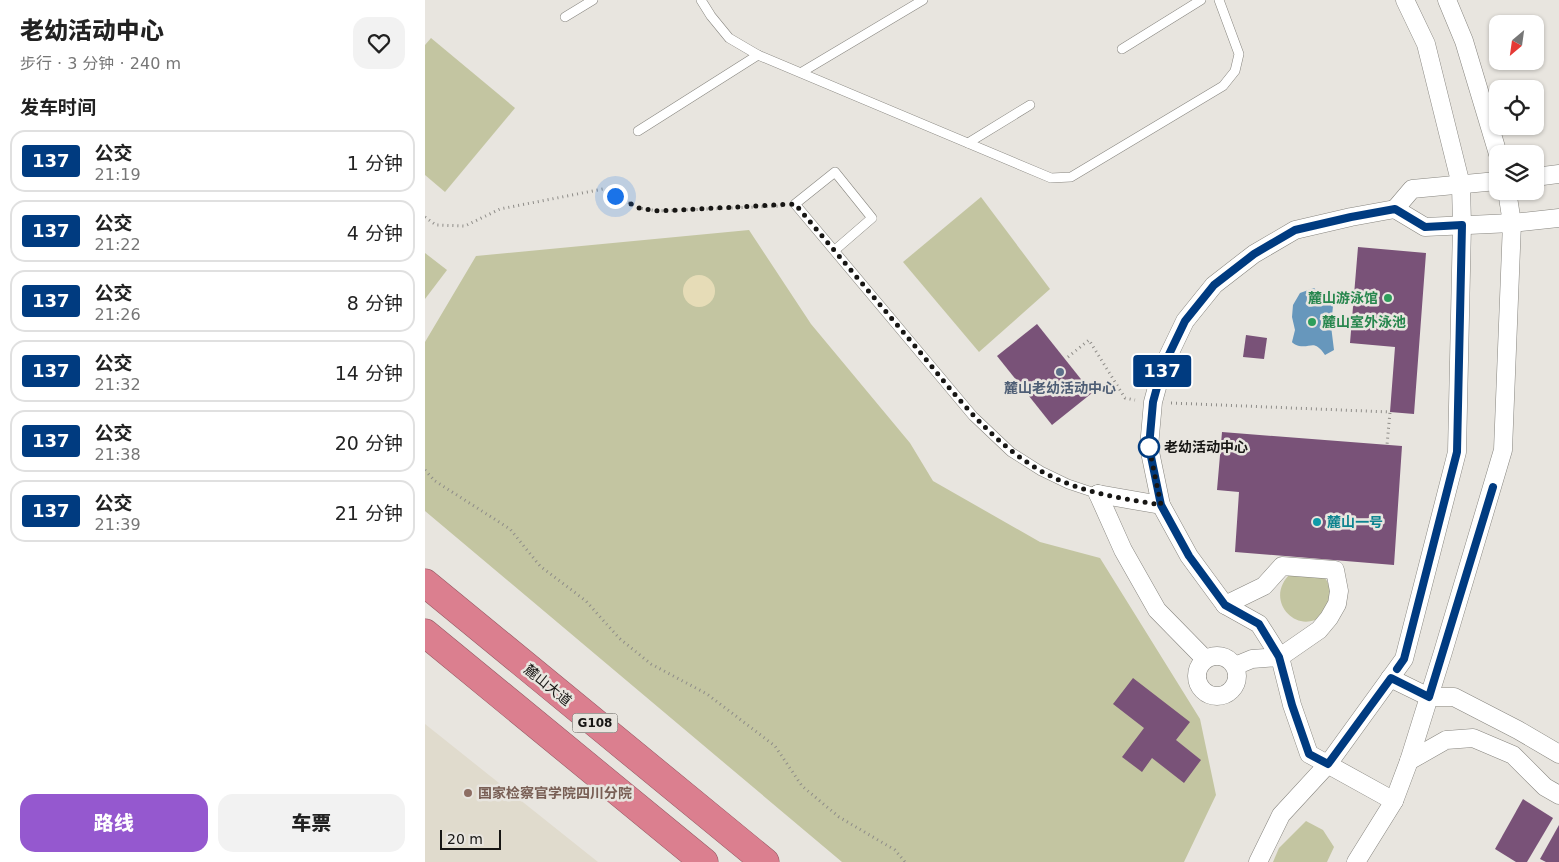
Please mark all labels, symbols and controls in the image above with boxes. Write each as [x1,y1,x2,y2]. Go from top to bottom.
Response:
north arrow [1489,15,1544,70]
map controls [1489,15,1544,200]
text: 老幼活动中心 [20,17,164,45]
button: heart [353,17,405,69]
text: 步行 · 3 分钟 · 240 m [20,54,181,73]
button: locate [1489,80,1544,135]
text: 发车时间 [20,96,96,118]
text: 公交 [95,142,133,164]
button: layers [1489,145,1544,200]
text: 137 [32,150,70,171]
text: 1 分钟 [347,152,403,174]
text: 21:19 [95,165,141,184]
your location [603,184,628,209]
text: 公交 [95,212,133,234]
text: 137 [32,220,70,241]
text: 4 分钟 [347,222,403,244]
text: 21:22 [95,235,141,254]
text: 公交 [95,282,133,304]
text: 137 [32,290,70,311]
place label: 麓山游泳馆 [1308,290,1378,306]
text: 8 分钟 [347,292,403,314]
marker: 麓山游泳馆 [1382,292,1394,304]
text: 21:26 [95,305,141,324]
place label: 麓山室外泳池 [1322,314,1406,330]
marker: 麓山室外泳池 [1306,316,1318,328]
text: 公交 [95,352,133,374]
line badge: 137 [1133,355,1191,387]
text: 137 [32,360,70,381]
text: 137 [1143,360,1181,381]
text: 14 分钟 [335,362,403,384]
marker: 麓山老幼活动中心 [1054,366,1066,378]
text: 21:32 [95,375,141,394]
place label: 麓山老幼活动中心 [1004,380,1116,396]
text: 公交 [95,422,133,444]
text: 137 [32,430,70,451]
text: 20 分钟 [335,432,403,454]
marker: 老幼活动中心 [1138,436,1160,458]
place label: 老幼活动中心 [1164,439,1248,455]
text: 21:38 [95,445,141,464]
text: 公交 [95,492,133,514]
text: 137 [32,500,70,521]
text: 21 分钟 [335,502,403,524]
place label: 麓山一号 [1327,514,1383,530]
text: 21:39 [95,515,141,534]
marker: 麓山一号 [1311,516,1323,528]
street label: 麓山大道 [521,661,575,709]
road number: G108 [573,714,617,732]
place label: 国家检察官学院四川分院 [478,785,632,801]
marker: 国家检察官学院四川分院 [462,787,474,799]
button: 路线 [20,794,208,852]
button: 车票 [218,794,405,852]
scale bar [440,827,501,850]
text: 20 m [447,831,483,847]

